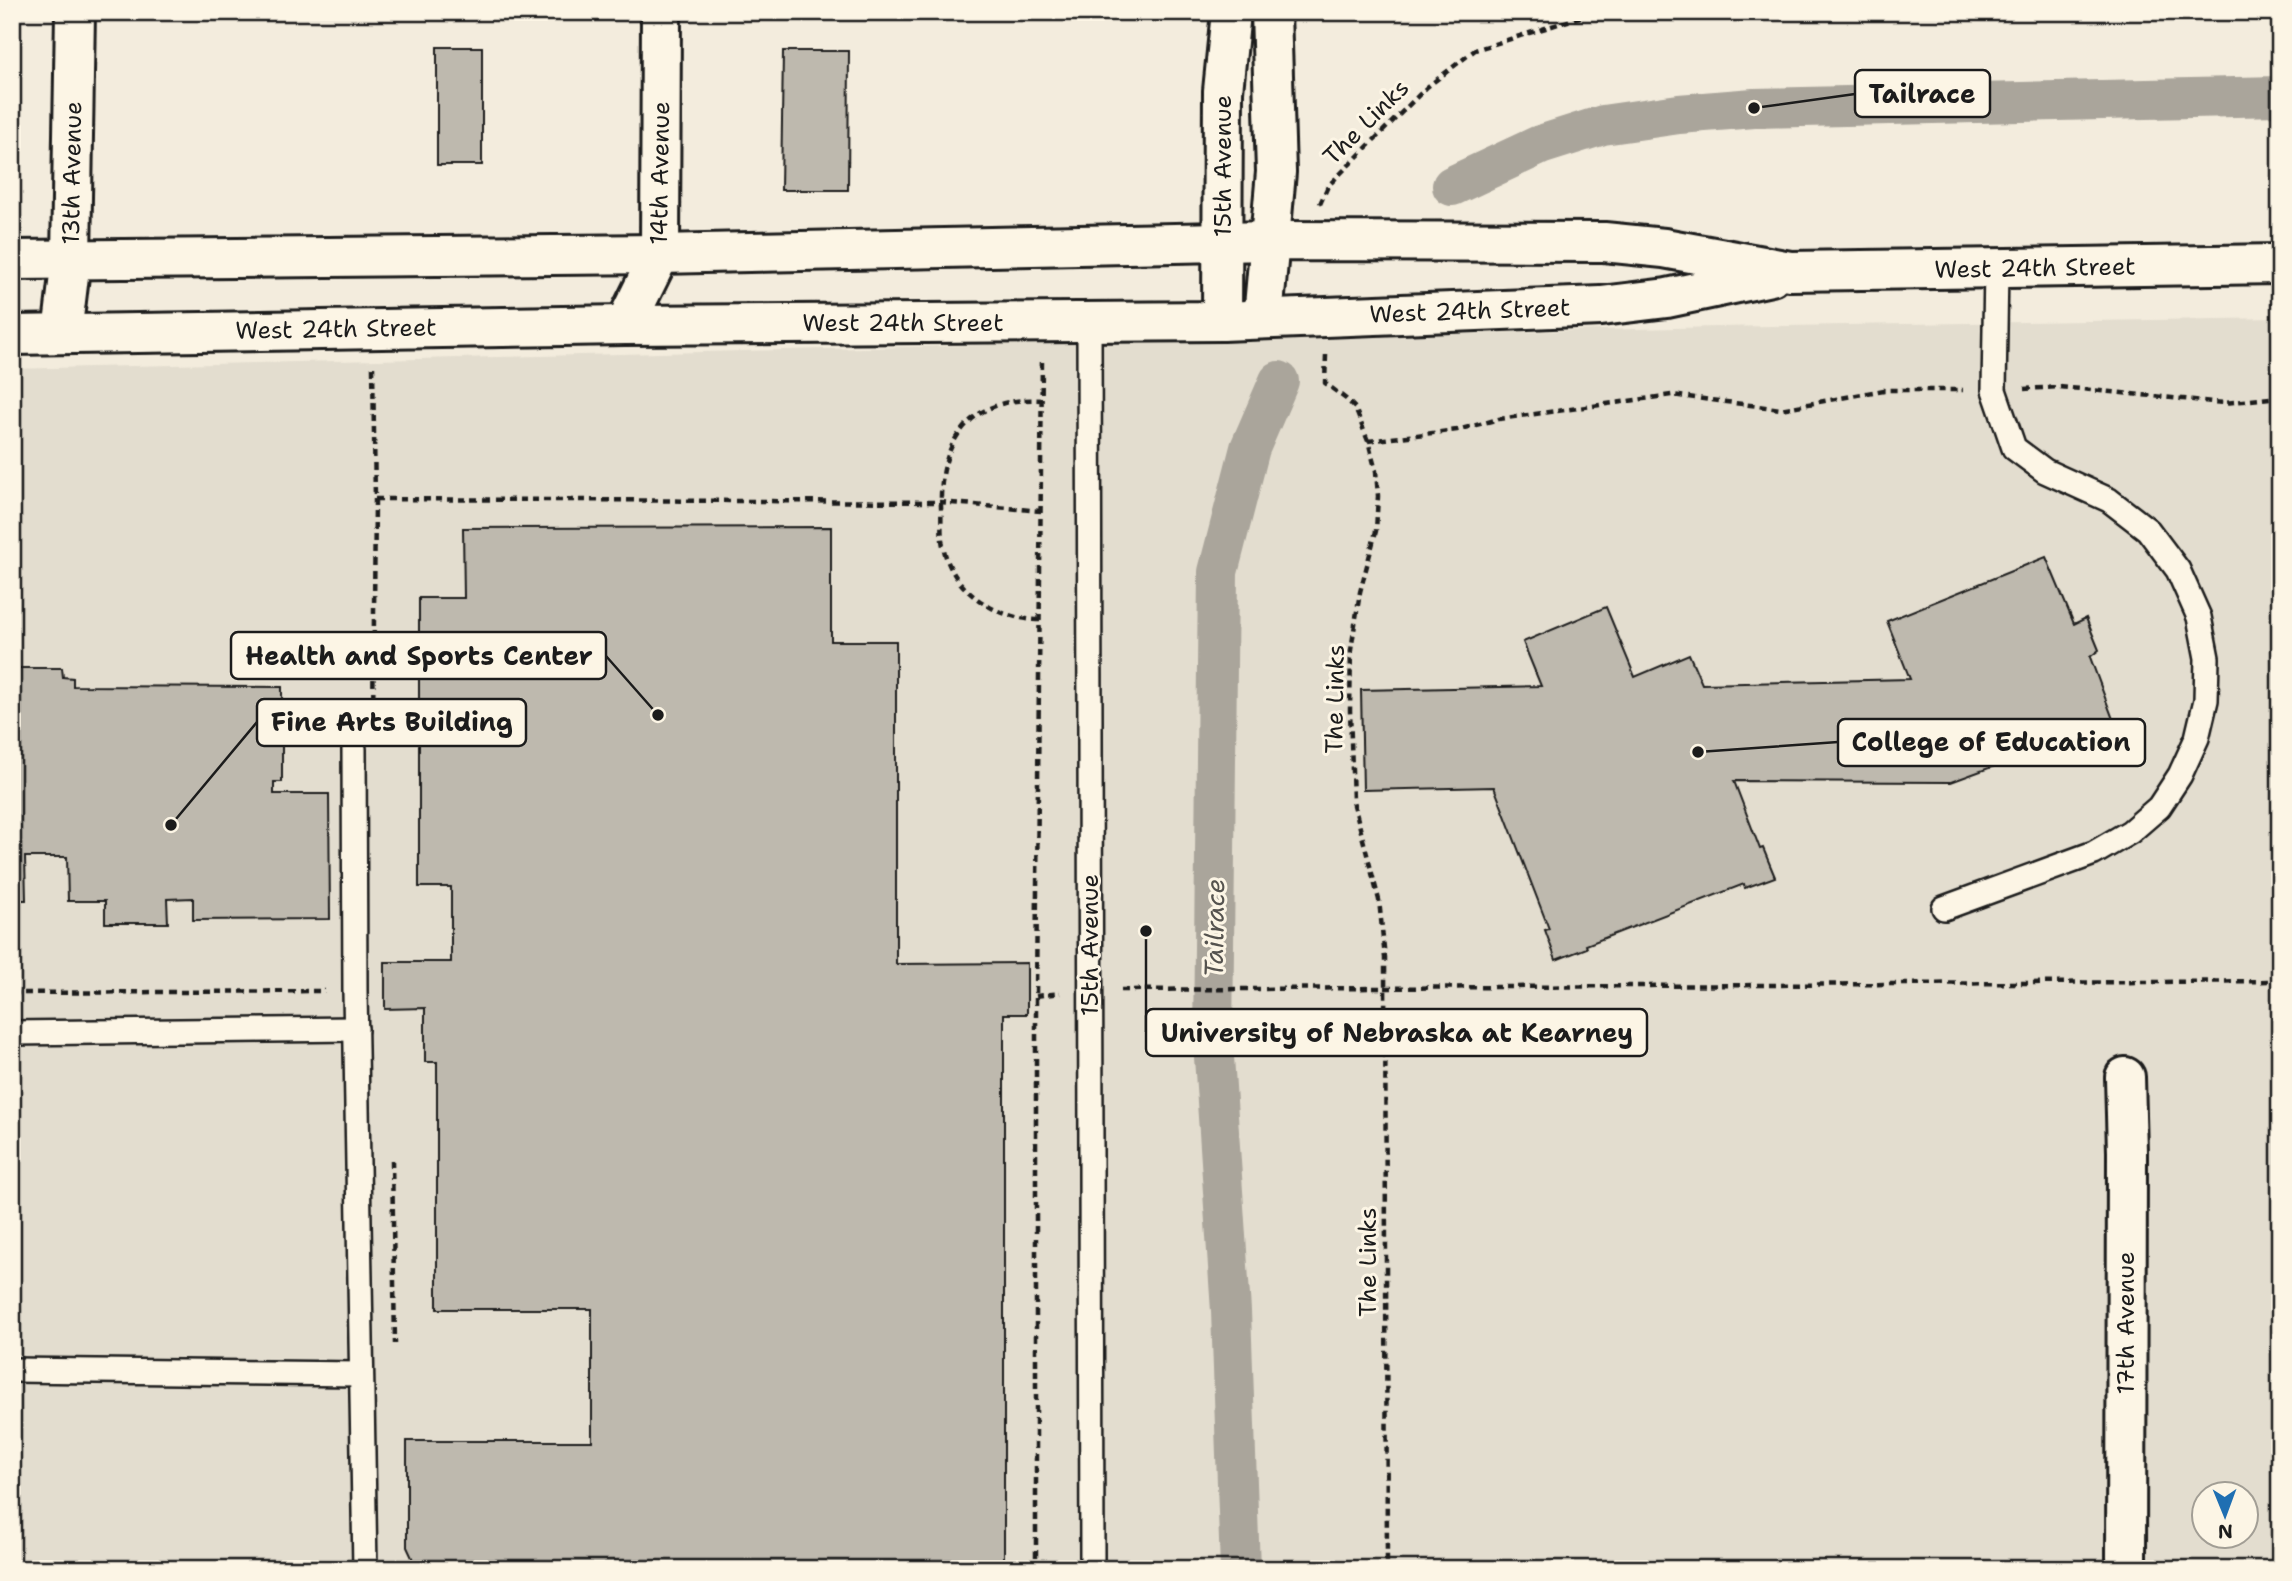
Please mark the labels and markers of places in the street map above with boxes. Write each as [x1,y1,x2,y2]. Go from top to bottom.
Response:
callout: Tailrace [1855,70,1990,117]
callout: Health and Sports Center [231,632,606,679]
callout: Fine Arts Building [257,699,526,746]
callout: College of Education [1838,719,2145,766]
callout: University of Nebraska at Kearney [1146,1009,1647,1056]

